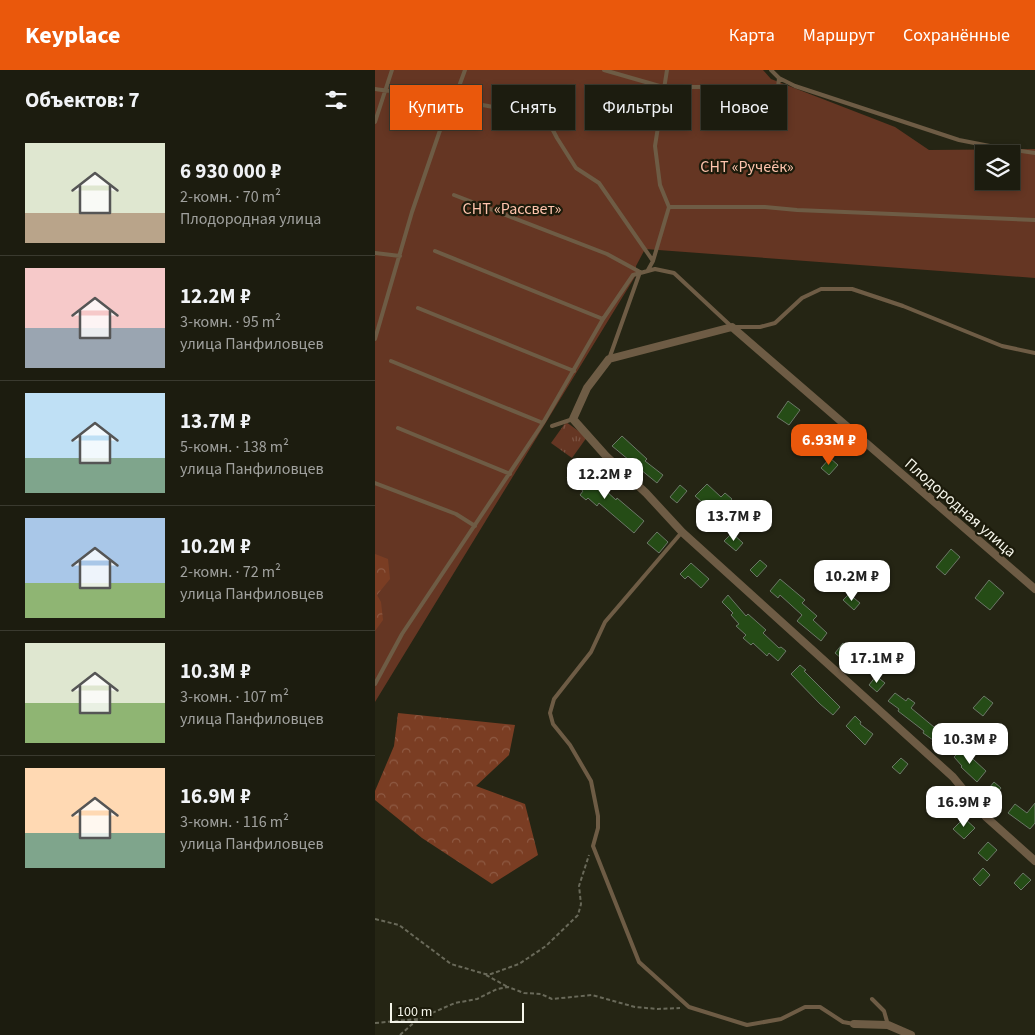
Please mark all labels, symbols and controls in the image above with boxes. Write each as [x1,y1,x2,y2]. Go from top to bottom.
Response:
text: Keyplace [25,18,120,53]
text: Карта [729,23,775,48]
text: Маршрут [803,23,875,48]
text: Сохранённые [903,23,1010,48]
text: Объектов: 7 [25,85,140,115]
chip: Купить [390,85,482,130]
chip: Снять [492,85,575,130]
chip: Фильтры [585,85,691,130]
chip: Новое [701,85,787,130]
icon: filters [322,86,350,114]
map controls [975,145,1020,190]
button: layers [975,145,1020,190]
text: 6 930 000 ₽ [180,156,281,186]
park label: СНТ «Ручеёк» [700,156,794,178]
icon: home [65,163,125,223]
text: 2-комн. · 70 m² [180,186,281,208]
park label: СНТ «Рассвет» [463,198,562,220]
text: Плодородная улица [180,208,321,230]
text: 12.2M ₽ [180,281,251,311]
icon: home [65,288,125,348]
text: 3-комн. · 95 m² [180,311,281,333]
text: улица Панфиловцев [180,333,324,355]
text: 13.7M ₽ [180,406,251,436]
icon: home [65,413,125,473]
pin: 6.93M ₽ [783,424,875,466]
text: 6.93M ₽ [802,429,856,451]
text: 5-комн. · 138 m² [180,436,289,458]
street label: Плодородная улица [900,453,1021,562]
text: улица Панфиловцев [180,458,324,480]
pin: 12.2M ₽ [559,458,651,500]
text: 12.2M ₽ [578,463,632,485]
pin: 13.7M ₽ [688,500,780,542]
text: 13.7M ₽ [707,505,761,527]
text: 10.2M ₽ [180,531,251,561]
icon: home [65,538,125,598]
pin: 10.2M ₽ [806,560,898,602]
text: 2-комн. · 72 m² [180,561,281,583]
text: 10.2M ₽ [825,565,879,587]
text: улица Панфиловцев [180,583,324,605]
pin: 17.1M ₽ [831,642,923,684]
text: 17.1M ₽ [850,647,904,669]
text: 10.3M ₽ [180,656,251,686]
icon: home [65,663,125,723]
text: 3-комн. · 107 m² [180,686,289,708]
text: улица Панфиловцев [180,708,324,730]
pin: 10.3M ₽ [924,722,1016,765]
text: 10.3M ₽ [943,728,997,750]
text: 16.9M ₽ [180,781,251,811]
pin: 16.9M ₽ [918,786,1010,828]
icon: home [65,788,125,848]
text: 16.9M ₽ [937,791,991,813]
text: 3-комн. · 116 m² [180,811,289,833]
text: улица Панфиловцев [180,833,324,855]
scale bar [390,1000,524,1023]
text: 100 m [397,1002,432,1022]

